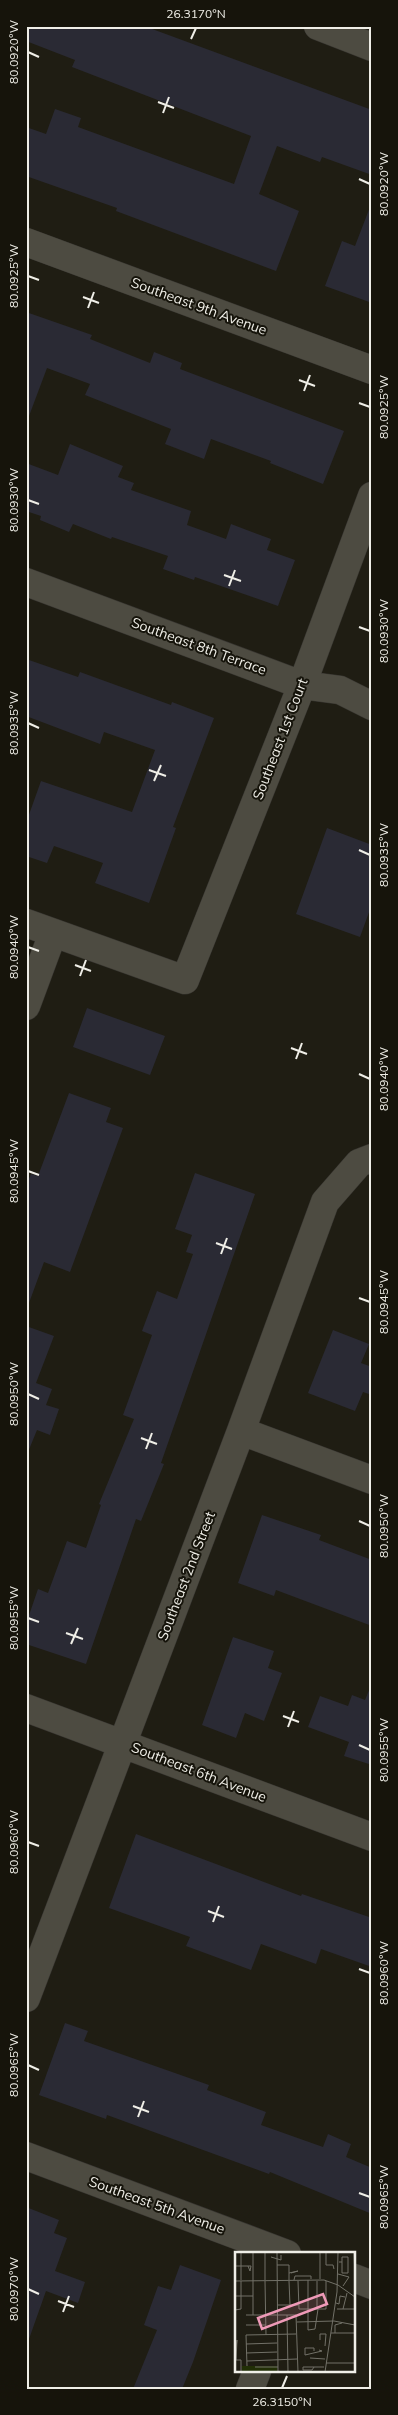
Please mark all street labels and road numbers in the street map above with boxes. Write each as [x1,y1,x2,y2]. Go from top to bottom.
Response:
street label: Southeast 9th Avenue [129,273,269,339]
street label: Southeast 8th Terrace [129,613,269,679]
street label: Southeast 1st Court [249,676,311,802]
street label: Southeast 2nd Street [153,1509,219,1643]
street label: Southeast 6th Avenue [129,1738,269,1806]
street label: Southeast 5th Avenue [87,2172,227,2238]

